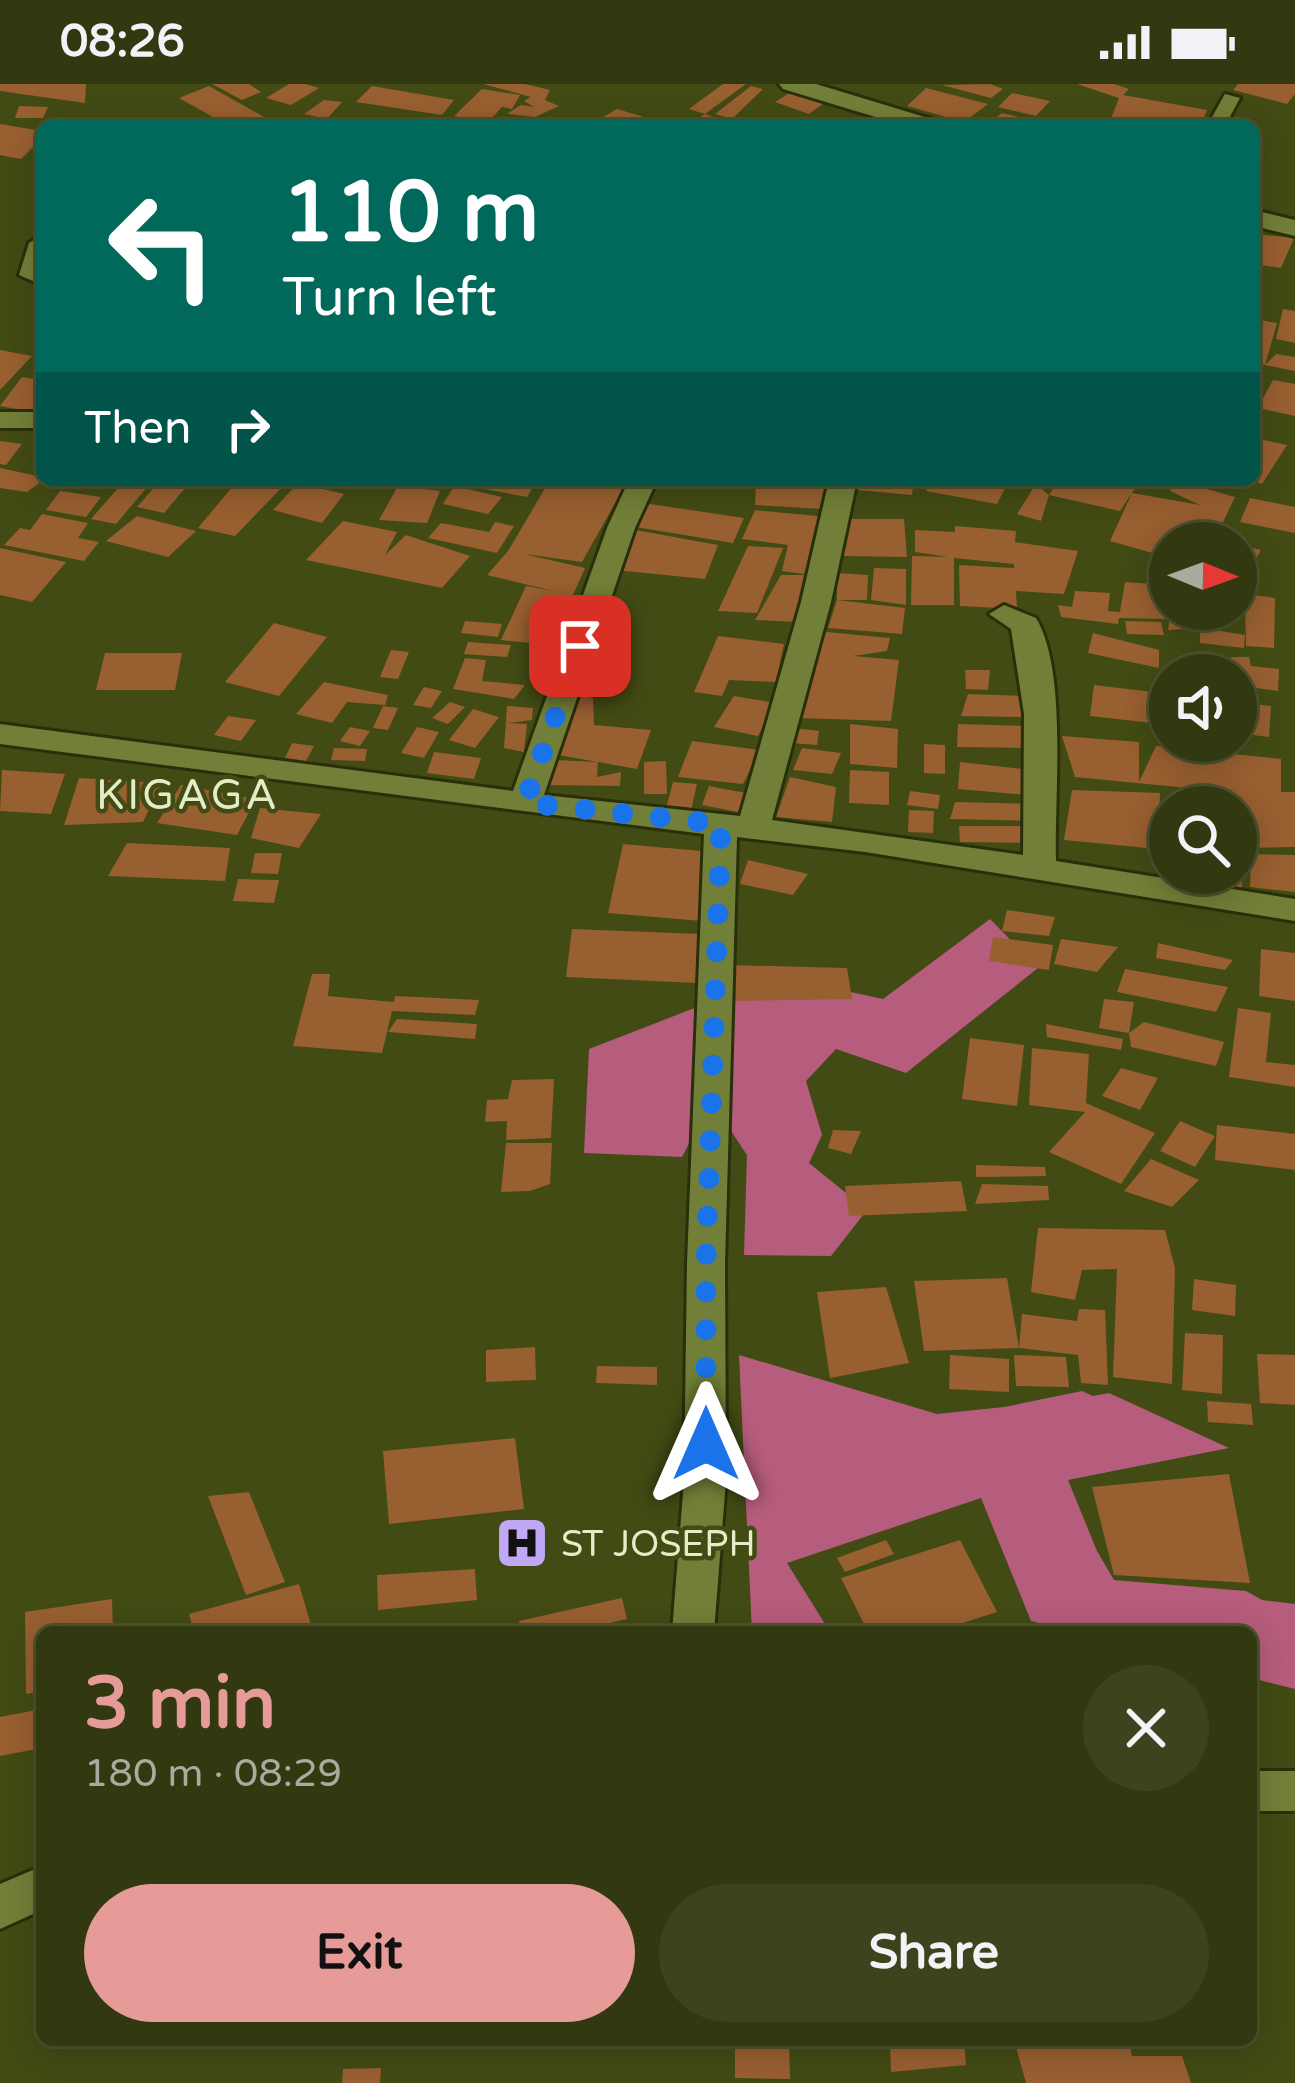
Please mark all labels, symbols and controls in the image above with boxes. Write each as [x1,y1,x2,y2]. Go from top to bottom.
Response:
text: 08:26 [60,15,185,69]
text: 110 m [282,163,539,264]
icon: left [84,168,240,324]
text: Turn left [282,265,497,330]
icon: right [215,396,281,462]
text: Then [84,402,191,456]
north arrow [1149,522,1257,630]
map controls [1149,522,1257,894]
pin [529,595,631,697]
icon: arrive [547,613,613,679]
button: sound [1149,654,1257,762]
district label: KIGAGA [96,770,280,821]
button: search [1149,786,1257,894]
position arrow [643,1381,769,1507]
hospital icon: ST JOSEPH [494,1515,550,1571]
place label: ST JOSEPH [561,1523,756,1566]
text: 3 min [84,1661,276,1748]
button: close [1083,1665,1209,1791]
text: 180 m · 08:29 [84,1750,342,1797]
button: Exit [84,1884,635,2022]
button: Share [659,1884,1209,2022]

